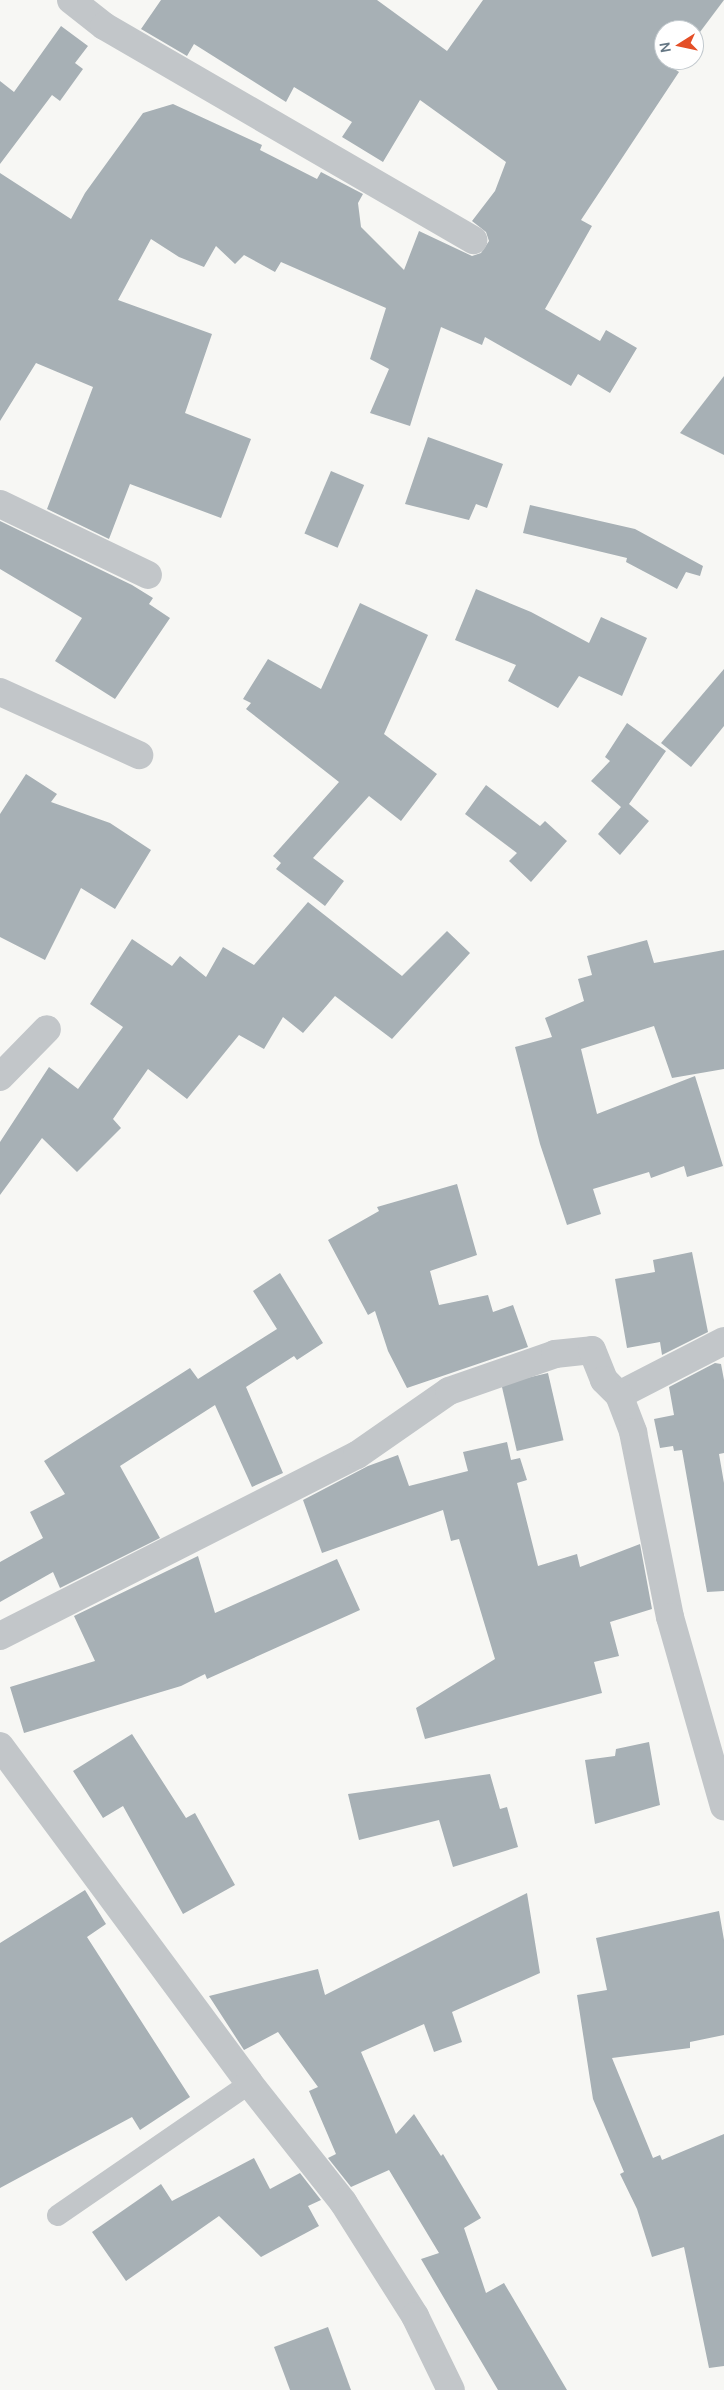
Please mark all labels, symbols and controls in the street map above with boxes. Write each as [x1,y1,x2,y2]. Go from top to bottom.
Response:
north arrow [654,20,704,70]
text: N [654,41,675,54]

